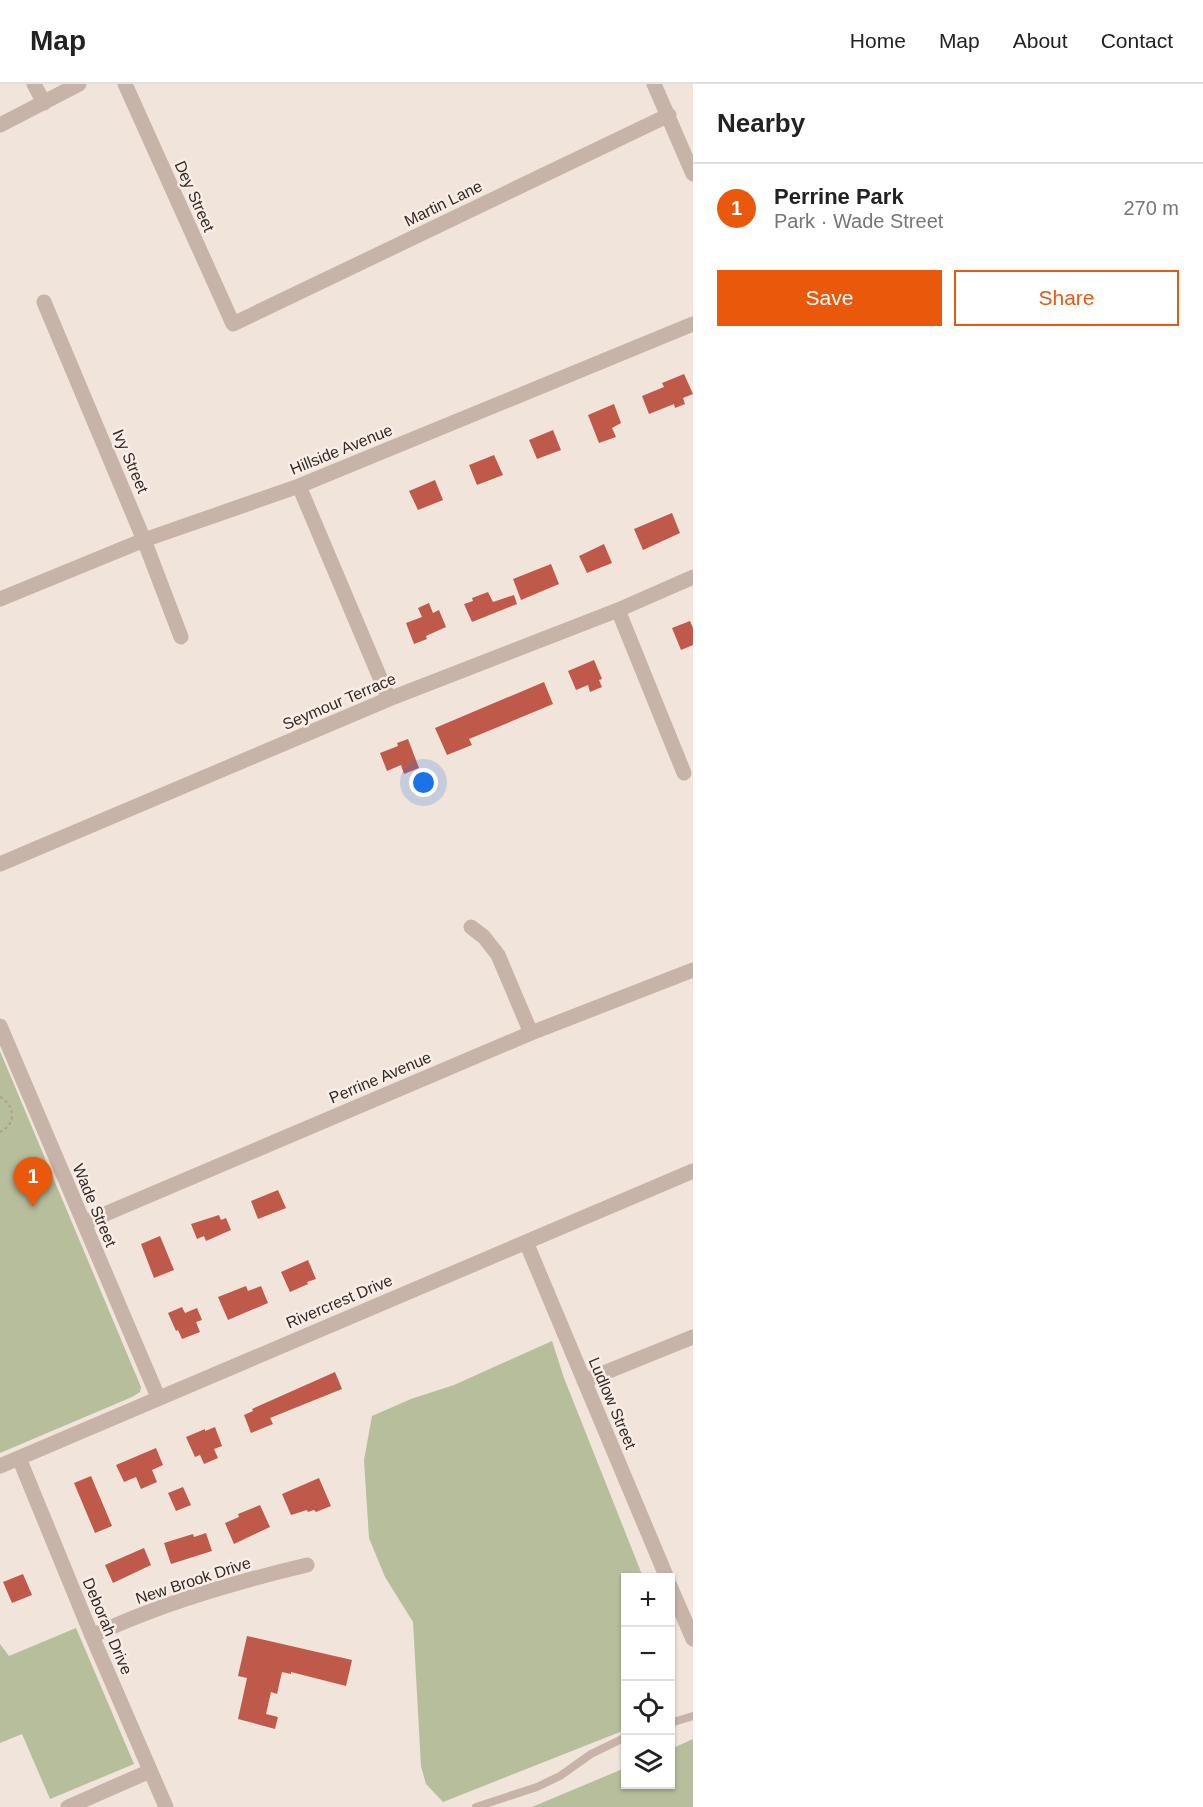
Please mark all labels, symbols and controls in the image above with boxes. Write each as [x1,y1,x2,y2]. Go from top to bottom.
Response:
text: Map [30,25,86,56]
text: Home [850,29,906,52]
text: Map [939,29,980,52]
text: About [1013,29,1068,52]
text: Contact [1101,29,1173,52]
text: Nearby [717,108,805,138]
street label: Dey Street [171,158,218,235]
street label: Martin Lane [402,177,485,230]
text: Perrine Park [774,184,904,209]
text: 1 [731,197,742,219]
text: 270 m [1123,197,1179,219]
text: Park · Wade Street [774,210,943,232]
button: Save [717,270,942,326]
button: Share [954,270,1179,326]
street label: Hillside Avenue [287,421,395,478]
street label: Ivy Street [110,427,152,496]
street label: Seymour Terrace [280,670,399,733]
your location [409,768,438,797]
street label: Perrine Avenue [327,1048,434,1107]
pin: 1 [14,1158,52,1207]
street label: Wade Street [69,1161,120,1250]
street label: Rivercrest Drive [283,1271,395,1332]
street label: Ludlow Street [586,1355,640,1452]
street label: New Brook Drive [133,1554,253,1607]
map controls [621,1573,675,1789]
button: + [621,1573,675,1627]
street label: Deborah Drive [80,1575,136,1677]
button: − [621,1627,675,1681]
button: locate [621,1681,675,1735]
button: layers [621,1735,675,1789]

